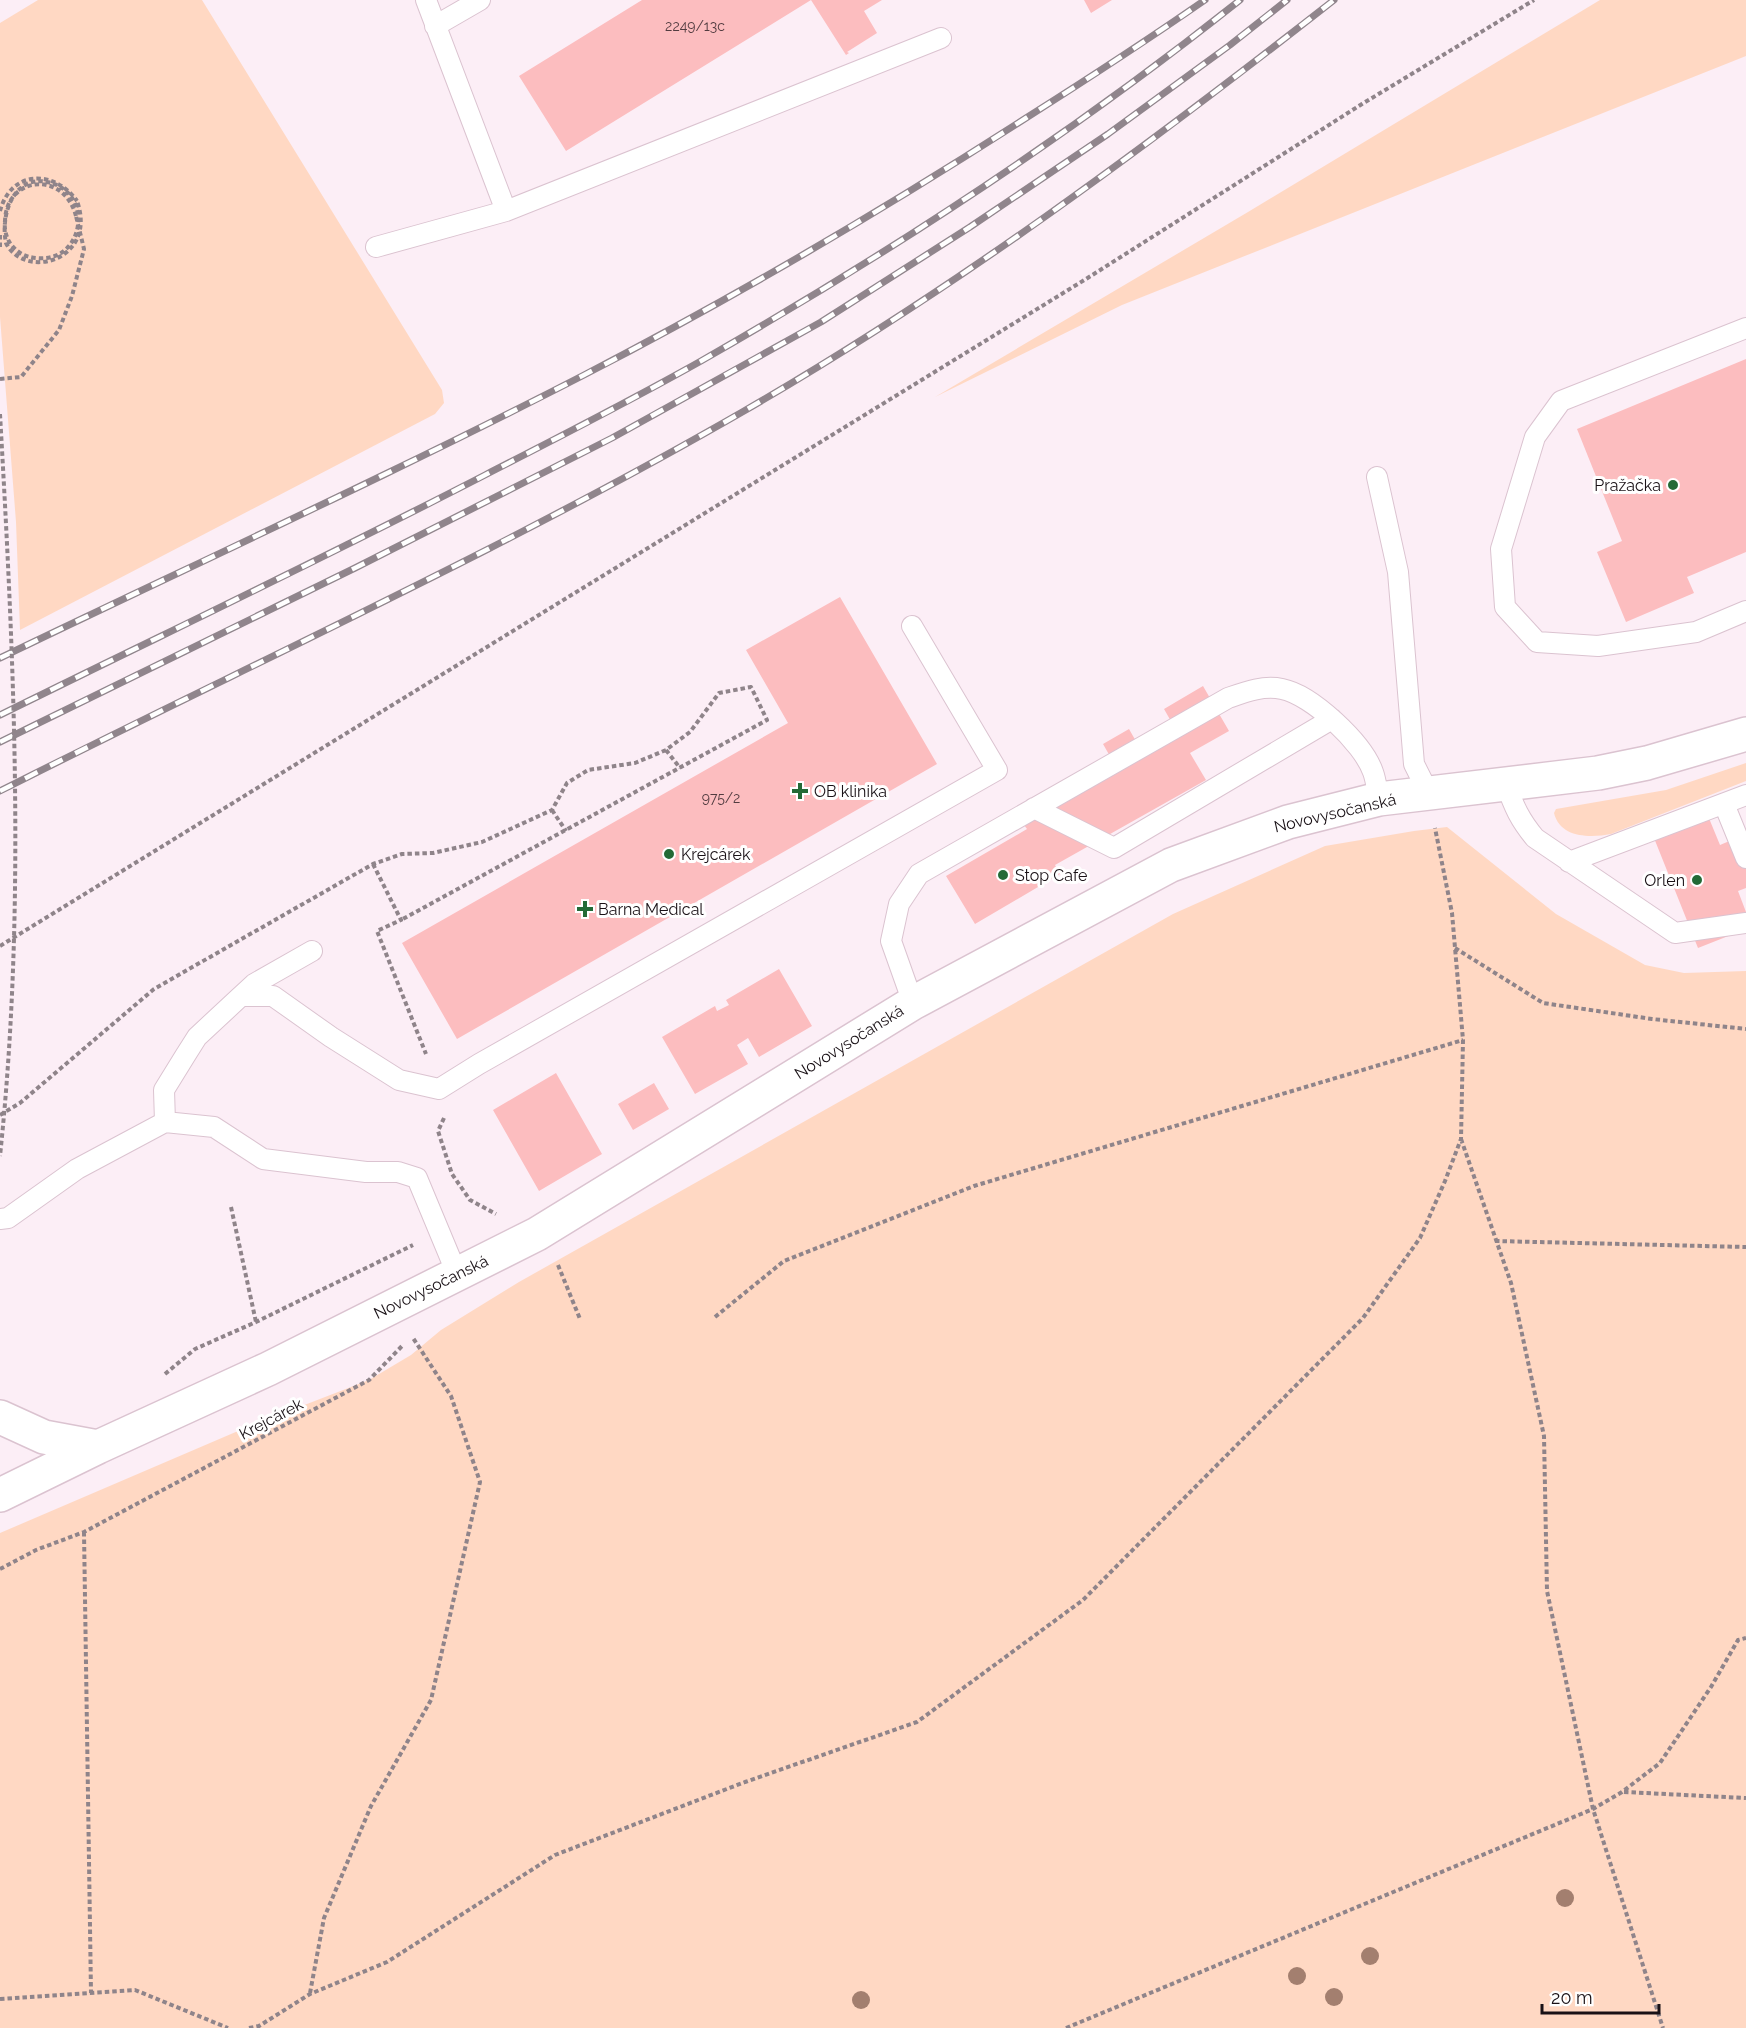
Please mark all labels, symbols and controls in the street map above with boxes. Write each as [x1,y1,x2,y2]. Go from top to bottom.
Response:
house number: 2249/13c [665,18,725,34]
place label: Pražačka [1594,476,1661,495]
marker: Pražačka [1666,478,1680,492]
marker: OB klinika [791,782,809,800]
place label: OB klinika [814,782,887,801]
house number: 975/2 [702,790,740,806]
street label: Novovysočanská [1272,790,1398,836]
place label: Krejcárek [681,845,751,864]
marker: Krejcárek [662,847,676,861]
place label: Stop Cafe [1015,866,1087,885]
marker: Stop Cafe [996,868,1010,882]
place label: Orlen [1644,871,1685,890]
marker: Orlen [1690,873,1704,887]
marker: Barna Medical [576,900,594,918]
place label: Barna Medical [598,900,704,919]
street label: Novovysočanská [791,1001,907,1083]
street label: Novovysočanská [371,1251,491,1323]
street label: Krejcárek [236,1394,307,1444]
scale bar [1542,1977,1659,2015]
text: 20 m [1551,1987,1593,2008]

